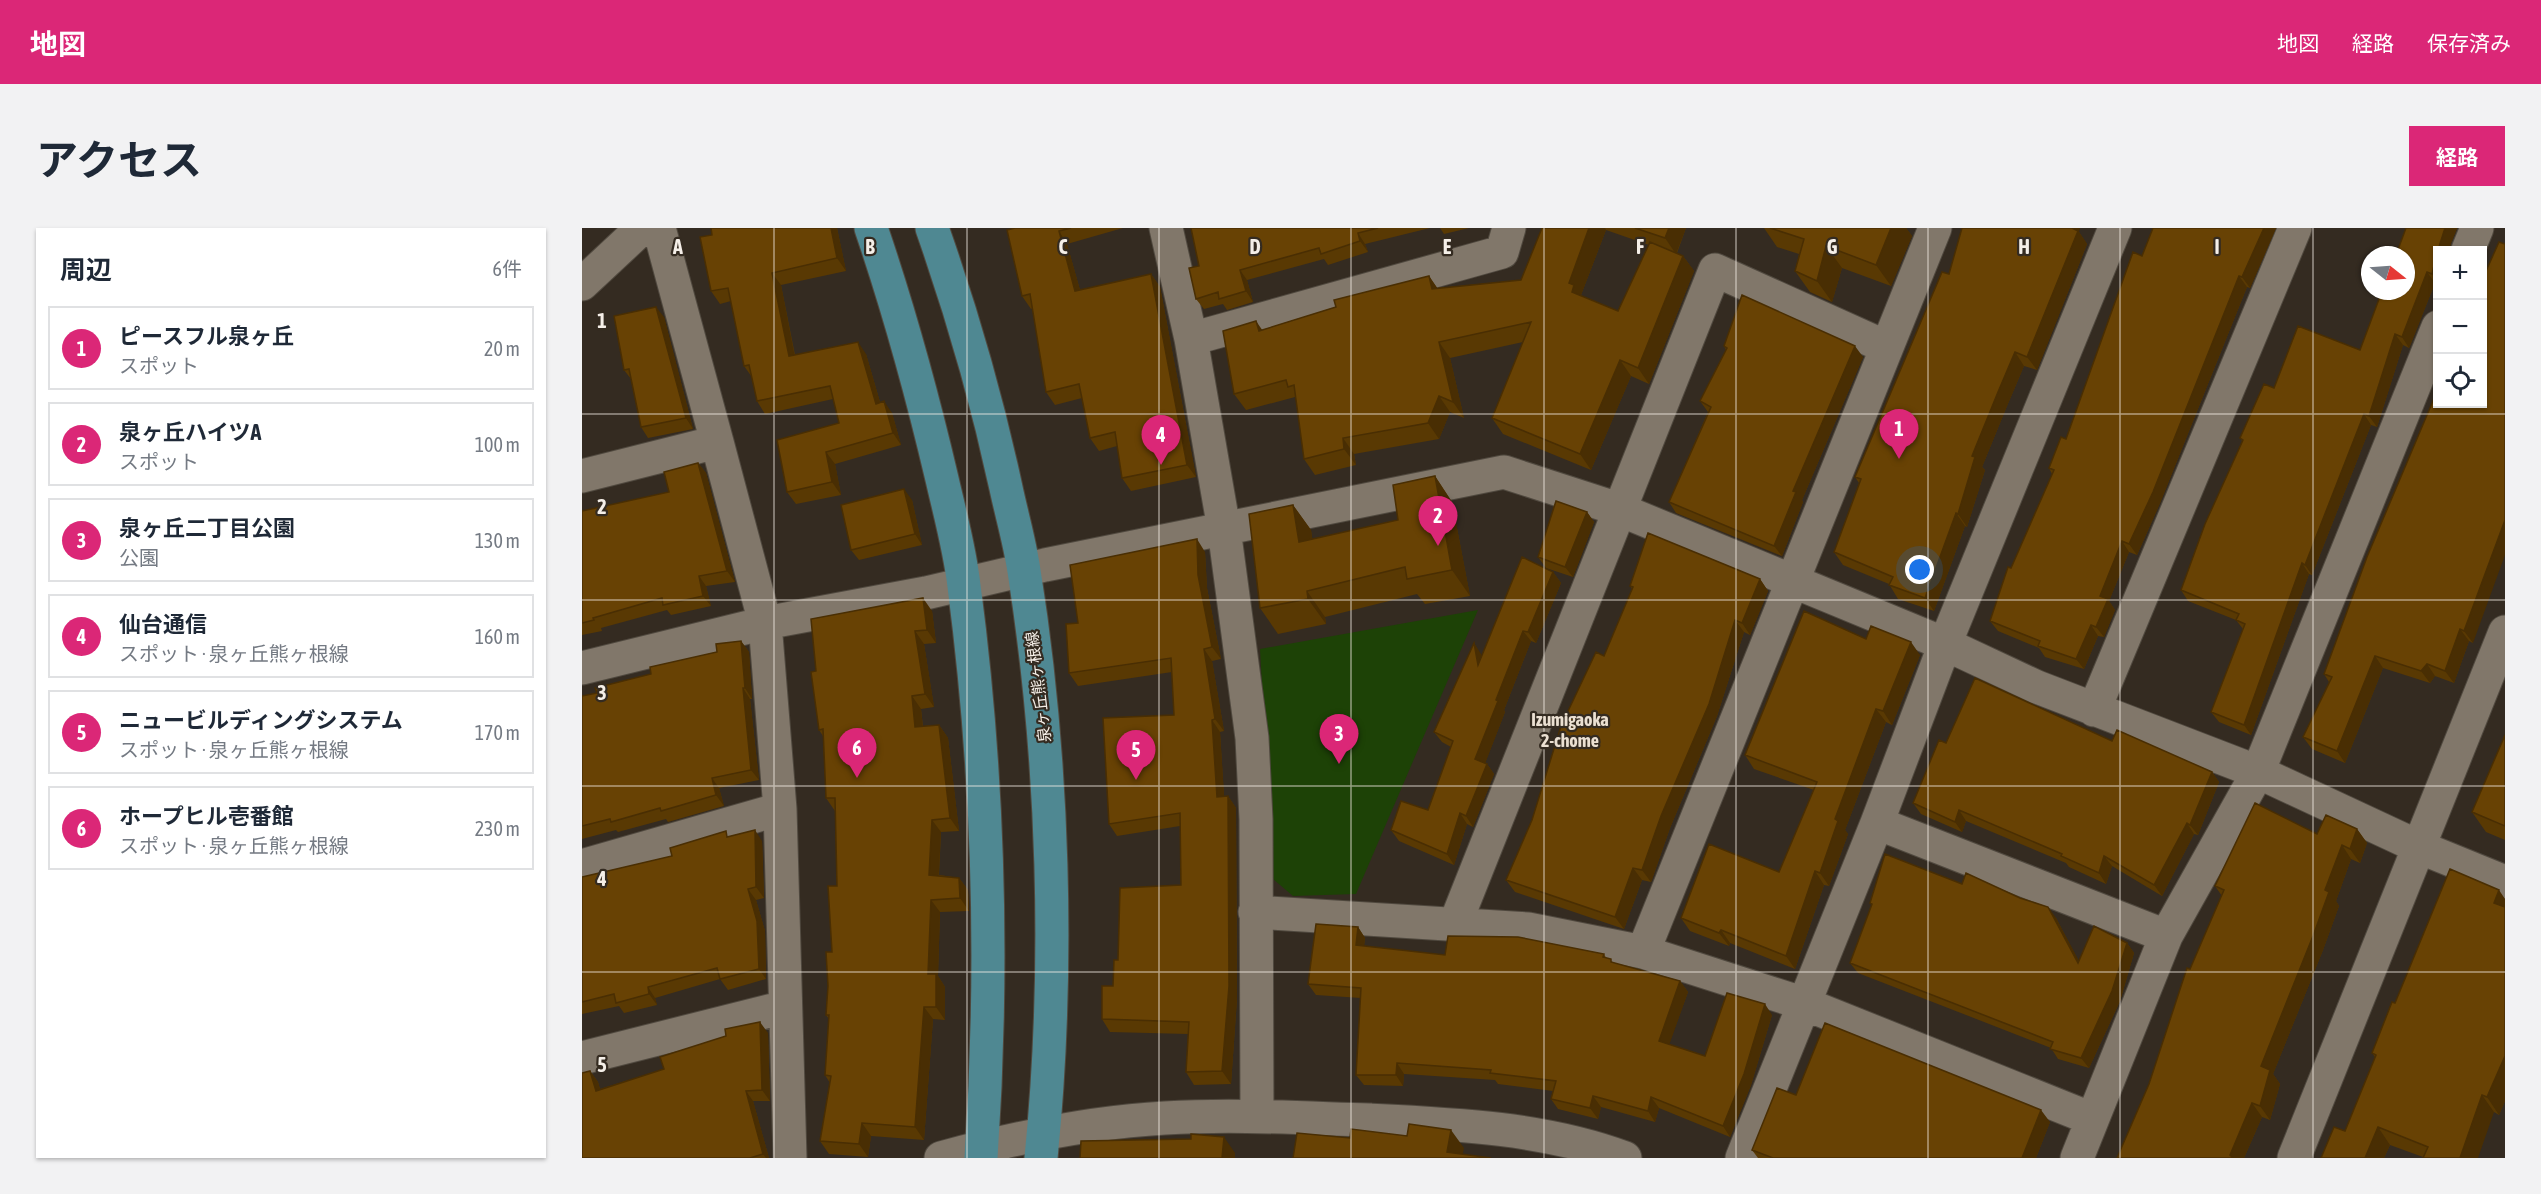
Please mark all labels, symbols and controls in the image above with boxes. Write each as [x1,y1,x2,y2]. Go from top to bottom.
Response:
text: 地図 [30,28,86,60]
text: 地図 [2277,31,2319,55]
text: 経路 [2352,31,2394,55]
text: 保存済み [2427,31,2511,55]
button: 経路 [2409,126,2505,186]
text: アクセス [36,136,202,184]
text: A [672,235,683,258]
text: B [865,235,875,258]
text: C [1059,235,1068,258]
text: D [1249,235,1261,258]
text: E [1443,235,1452,258]
text: F [1636,235,1644,258]
text: G [1827,235,1838,258]
text: H [2018,235,2030,258]
text: I [2214,235,2220,258]
north arrow [2361,246,2415,300]
map controls [2433,246,2487,408]
button: + [2433,246,2487,300]
text: 周辺 [60,255,112,285]
text: 6件 [493,257,522,280]
button: − [2433,300,2487,354]
text: 1 [597,309,607,332]
text: ピースフル泉ヶ丘 [119,323,294,349]
text: 1 [77,337,86,360]
text: 20 m [484,337,520,360]
text: スポット [119,354,199,377]
button: locate [2433,354,2487,408]
pin: 1 [1880,410,1918,459]
pin: 4 [1142,416,1180,465]
text: 泉ヶ丘ハイツA [119,419,261,445]
text: 2 [77,433,86,456]
text: 100 m [475,433,520,456]
text: スポット [119,450,199,473]
text: 2 [597,495,607,518]
pin: 2 [1418,496,1458,546]
text: 泉ヶ丘二丁目公園 [119,515,295,541]
text: 3 [77,529,86,552]
text: 130 m [475,529,520,552]
text: 公園 [119,546,159,569]
your location [1905,555,1934,584]
text: 仙台通信 [119,611,207,637]
text: 4 [77,625,86,648]
text: 160 m [475,625,520,648]
street label: 泉ヶ丘熊ヶ根線 [1022,630,1054,744]
text: スポット · 泉ヶ丘熊ヶ根線 [119,642,349,665]
text: 3 [597,681,607,704]
text: ニュービルディングシステム [119,707,403,733]
district label: Izumigaoka 2-chome [1531,709,1609,751]
pin: 3 [1320,714,1359,764]
text: 5 [77,721,86,744]
text: 170 m [475,721,520,744]
pin: 6 [838,728,876,778]
pin: 5 [1116,730,1156,780]
text: スポット · 泉ヶ丘熊ヶ根線 [119,738,349,761]
text: ホープヒル壱番館 [119,803,294,829]
text: 6 [77,817,86,840]
text: 230 m [475,817,520,840]
text: スポット · 泉ヶ丘熊ヶ根線 [119,834,349,857]
text: 4 [596,867,607,890]
text: 5 [597,1053,607,1076]

